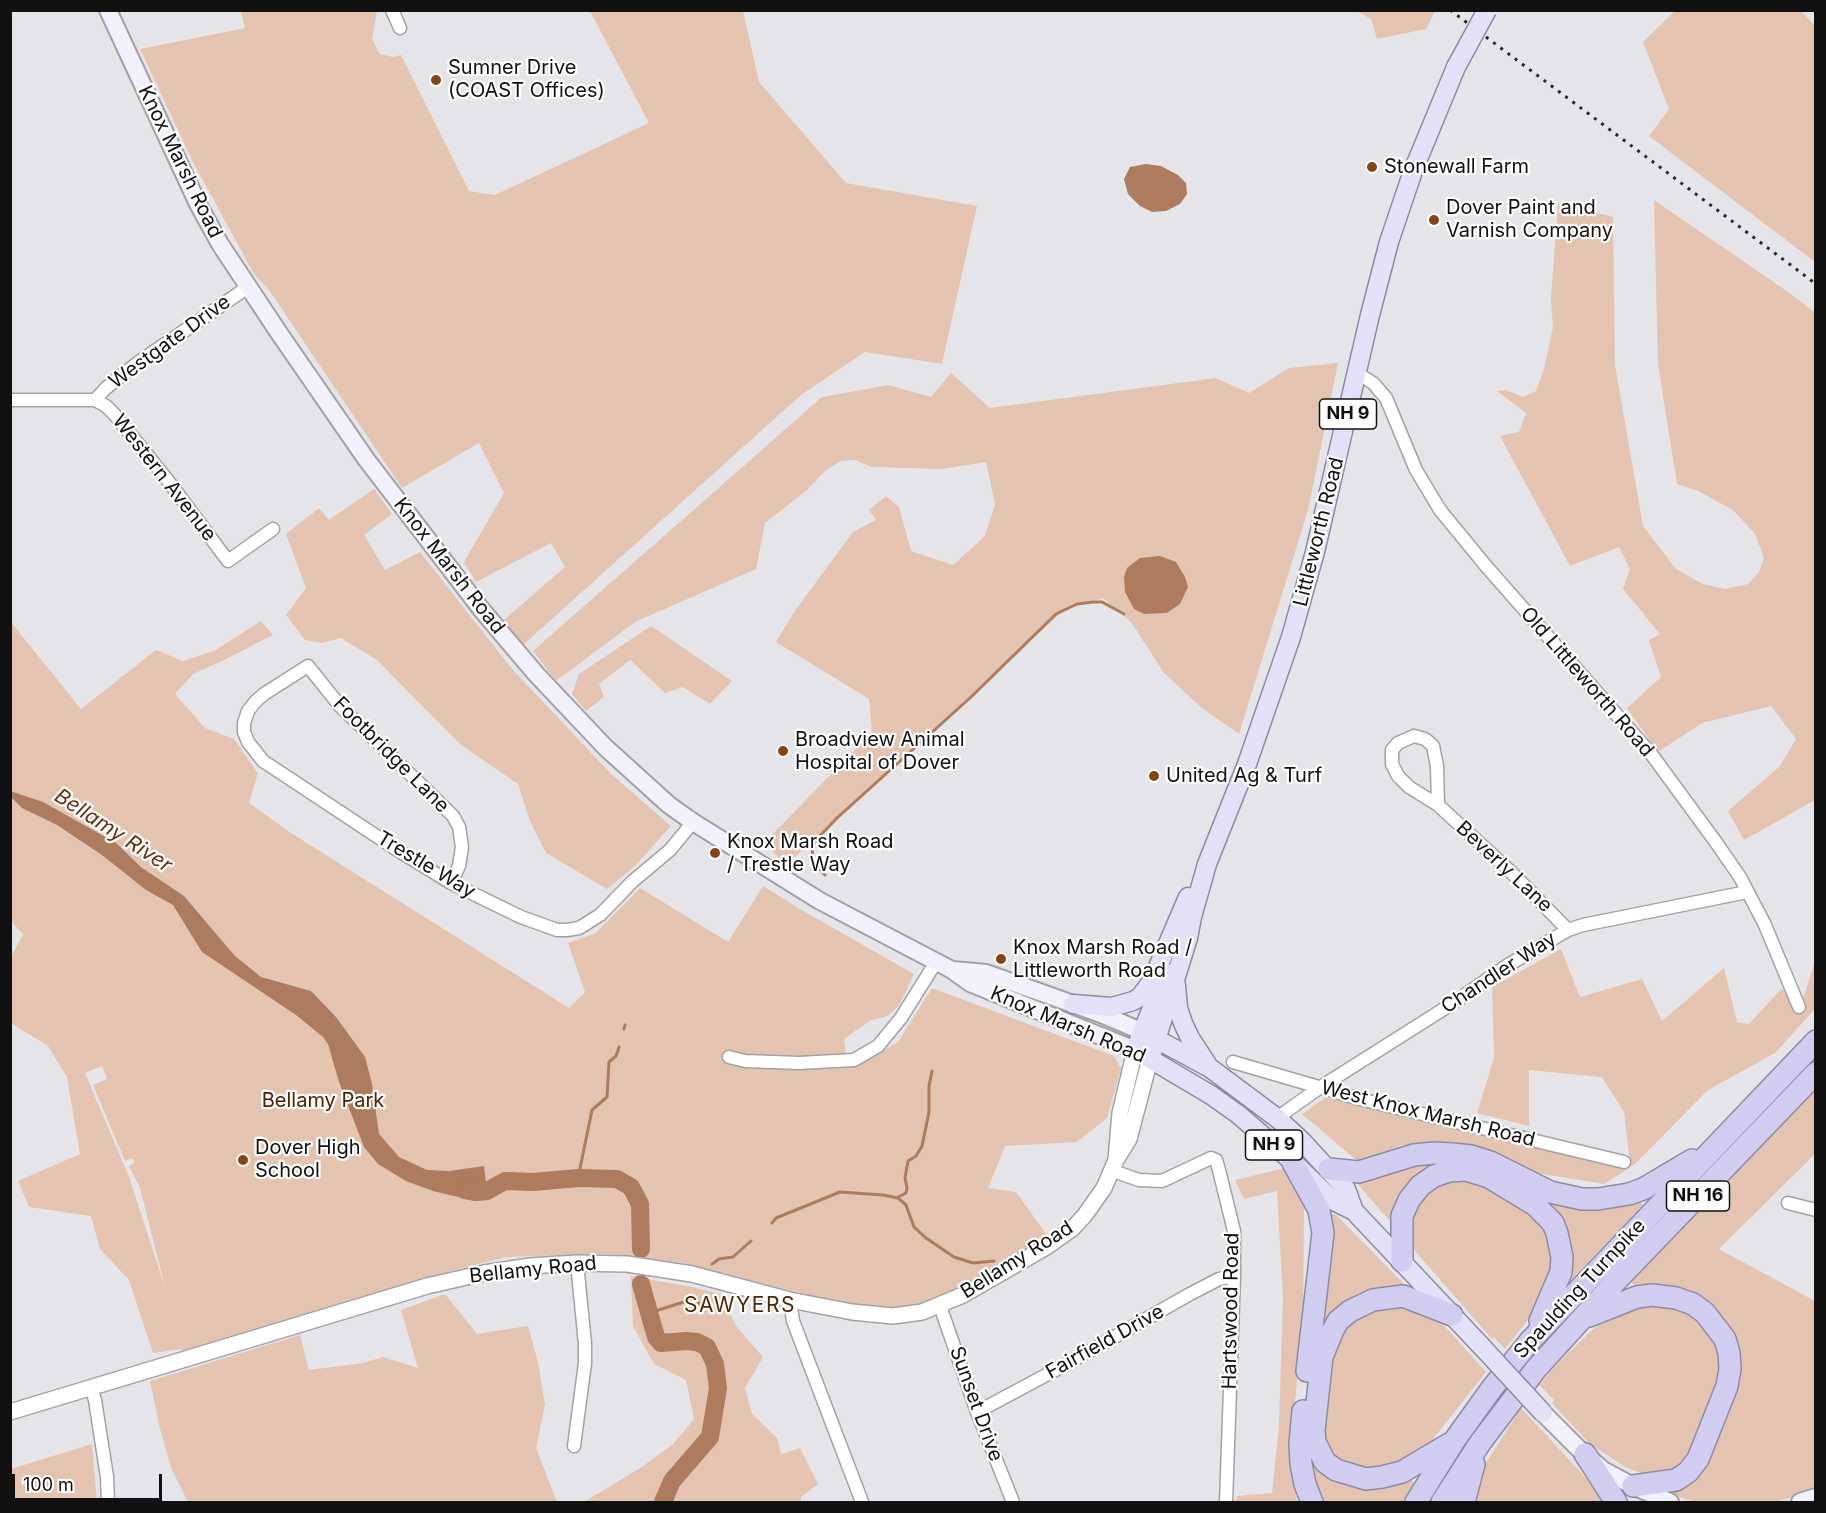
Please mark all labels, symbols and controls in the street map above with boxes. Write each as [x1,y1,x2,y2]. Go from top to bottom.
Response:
place label: Sumner Drive (COAST Offices) [448,56,605,103]
marker: Sumner Drive (COAST Offices) [429,73,443,87]
street label: Knox Marsh Road [133,82,227,242]
place label: Stonewall Farm [1384,155,1529,179]
marker: Stonewall Farm [1365,160,1379,174]
place label: Dover Paint and Varnish Company [1446,196,1613,243]
marker: Dover Paint and Varnish Company [1427,213,1441,227]
street label: Westgate Drive [105,290,235,394]
road number: NH 9 [1320,399,1376,429]
street label: Western Avenue [107,410,221,546]
street label: Littleworth Road [1289,455,1349,609]
street label: Knox Marsh Road [388,493,510,639]
street label: Old Littleworth Road [1515,602,1659,762]
street label: Footbridge Lane [328,692,454,818]
place label: Broadview Animal Hospital of Dover [795,728,964,775]
marker: Broadview Animal Hospital of Dover [776,744,790,758]
place label: United Ag & Turf [1166,764,1322,788]
marker: United Ag & Turf [1147,769,1161,783]
water label: Bellamy River [50,784,176,878]
street label: Beverly Lane [1451,816,1557,918]
street label: Trestle Way [372,826,480,904]
place label: Knox Marsh Road / Trestle Way [727,830,893,877]
marker: Knox Marsh Road / Trestle Way [708,846,722,860]
street label: Chandler Way [1437,927,1561,1019]
place label: Knox Marsh Road / Littleworth Road [1013,936,1192,983]
marker: Knox Marsh Road / Littleworth Road [994,952,1008,966]
street label: Knox Marsh Road [987,981,1149,1069]
street label: West Knox Marsh Road [1319,1076,1537,1152]
park label: Bellamy Park [262,1089,384,1113]
road number: NH 9 [1246,1130,1302,1160]
place label: Dover High School [255,1136,360,1183]
marker: Dover High School [236,1153,250,1167]
road number: NH 16 [1666,1181,1730,1211]
street label: Spaulding Turnpike [1509,1214,1651,1364]
street label: Bellamy Road [956,1216,1078,1304]
street label: Hartswood Road [1218,1232,1244,1390]
street label: Bellamy Road [468,1251,598,1289]
district label: SAWYERS [684,1293,796,1319]
street label: Fairfield Drive [1042,1300,1168,1384]
street label: Sunset Drive [944,1343,1008,1465]
scale bar [15,1462,165,1500]
text: 100 m [23,1474,74,1495]

